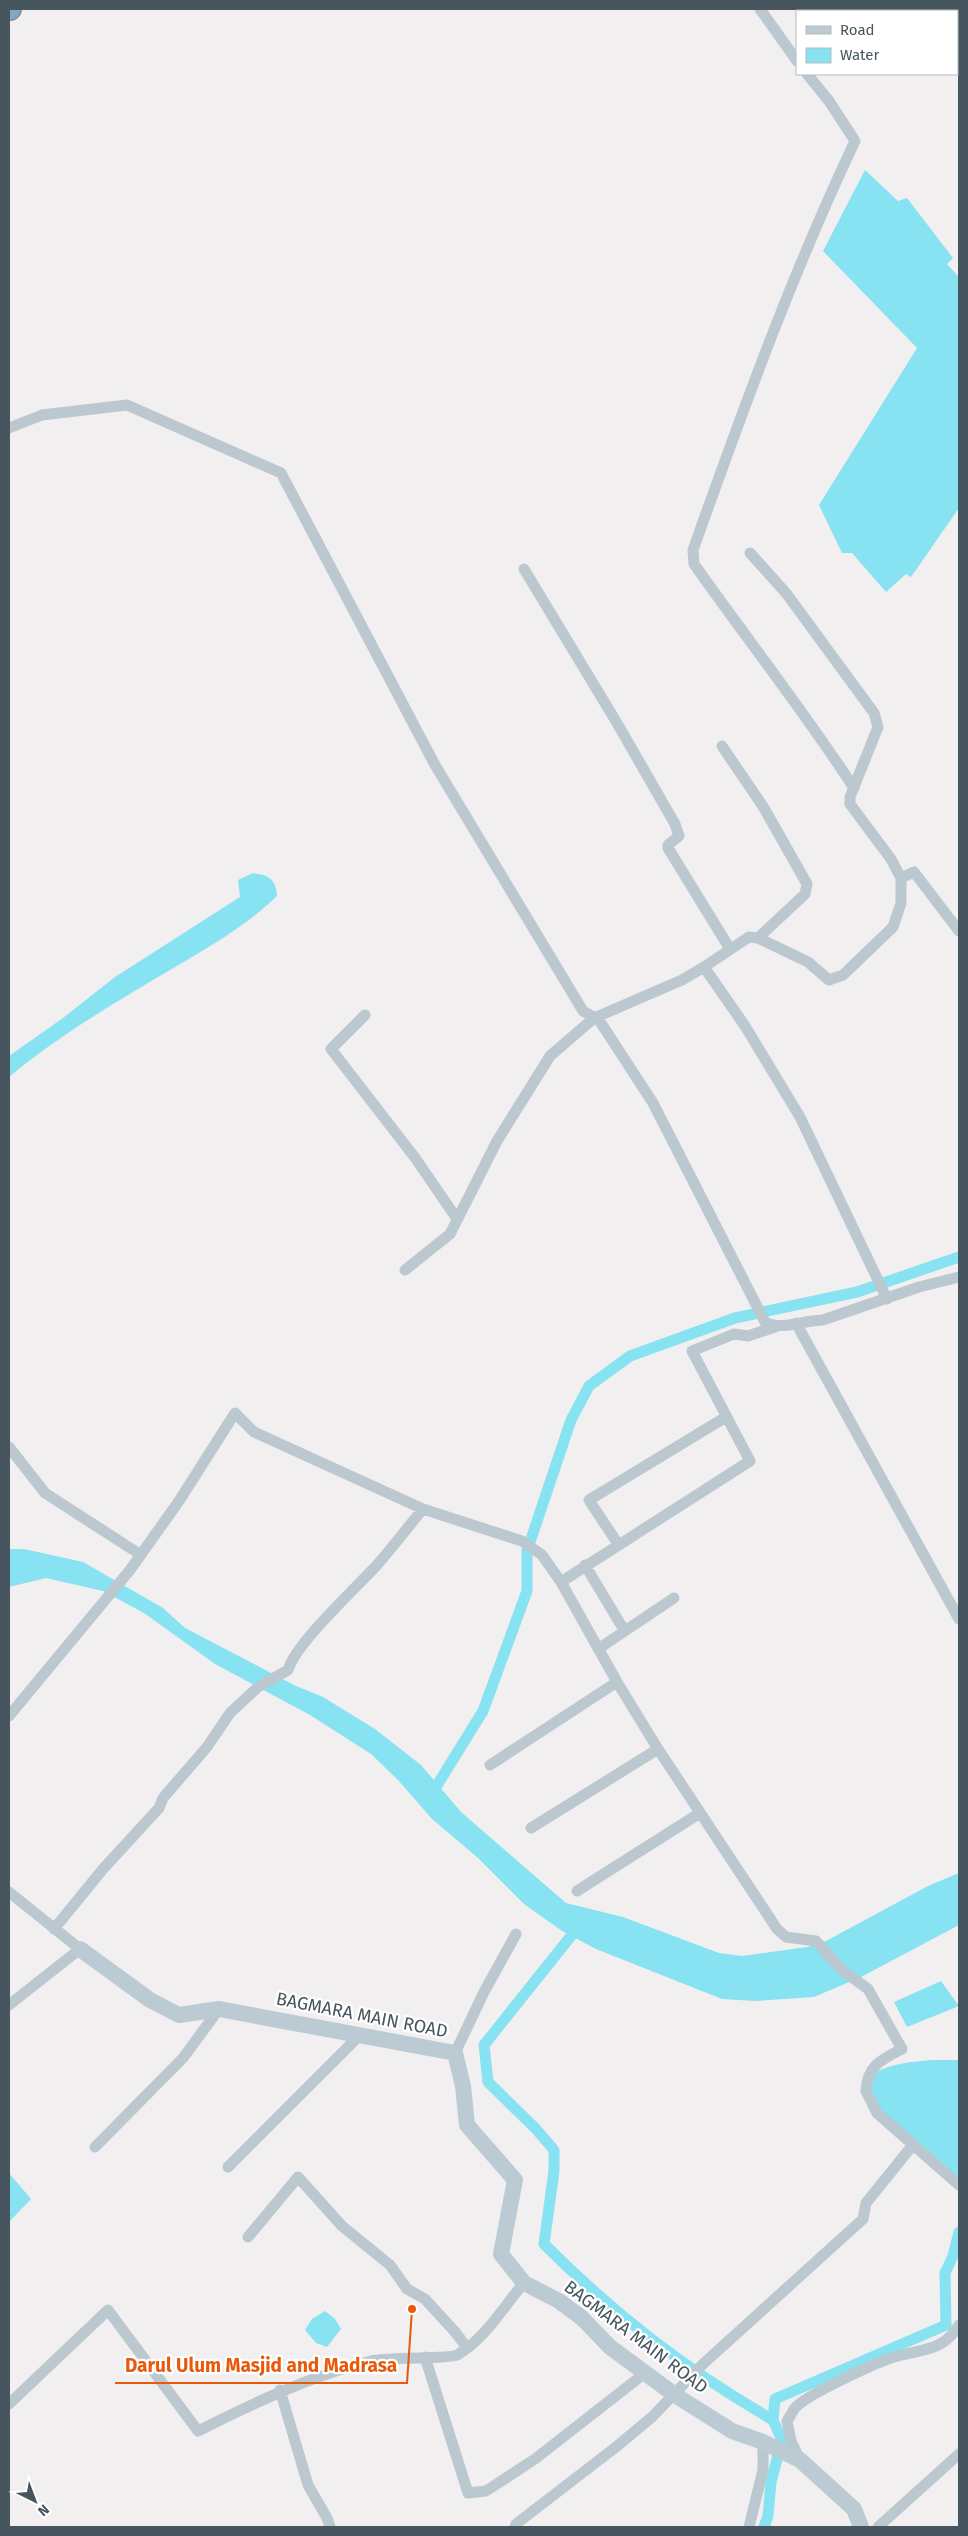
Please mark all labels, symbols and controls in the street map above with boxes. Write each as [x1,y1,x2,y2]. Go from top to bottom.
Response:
legend [796,10,958,75]
text: Road [840,21,875,39]
text: Water [840,46,879,64]
street label: BAGMARA MAIN ROAD [274,1988,450,2042]
street label: BAGMARA MAIN ROAD [560,2276,712,2398]
callout: Darul Ulum Masjid and Madrasa [115,2349,407,2383]
text: Darul Ulum Masjid and Madrasa [125,2354,397,2377]
north arrow [10,2476,60,2526]
text: N [34,2501,53,2520]

